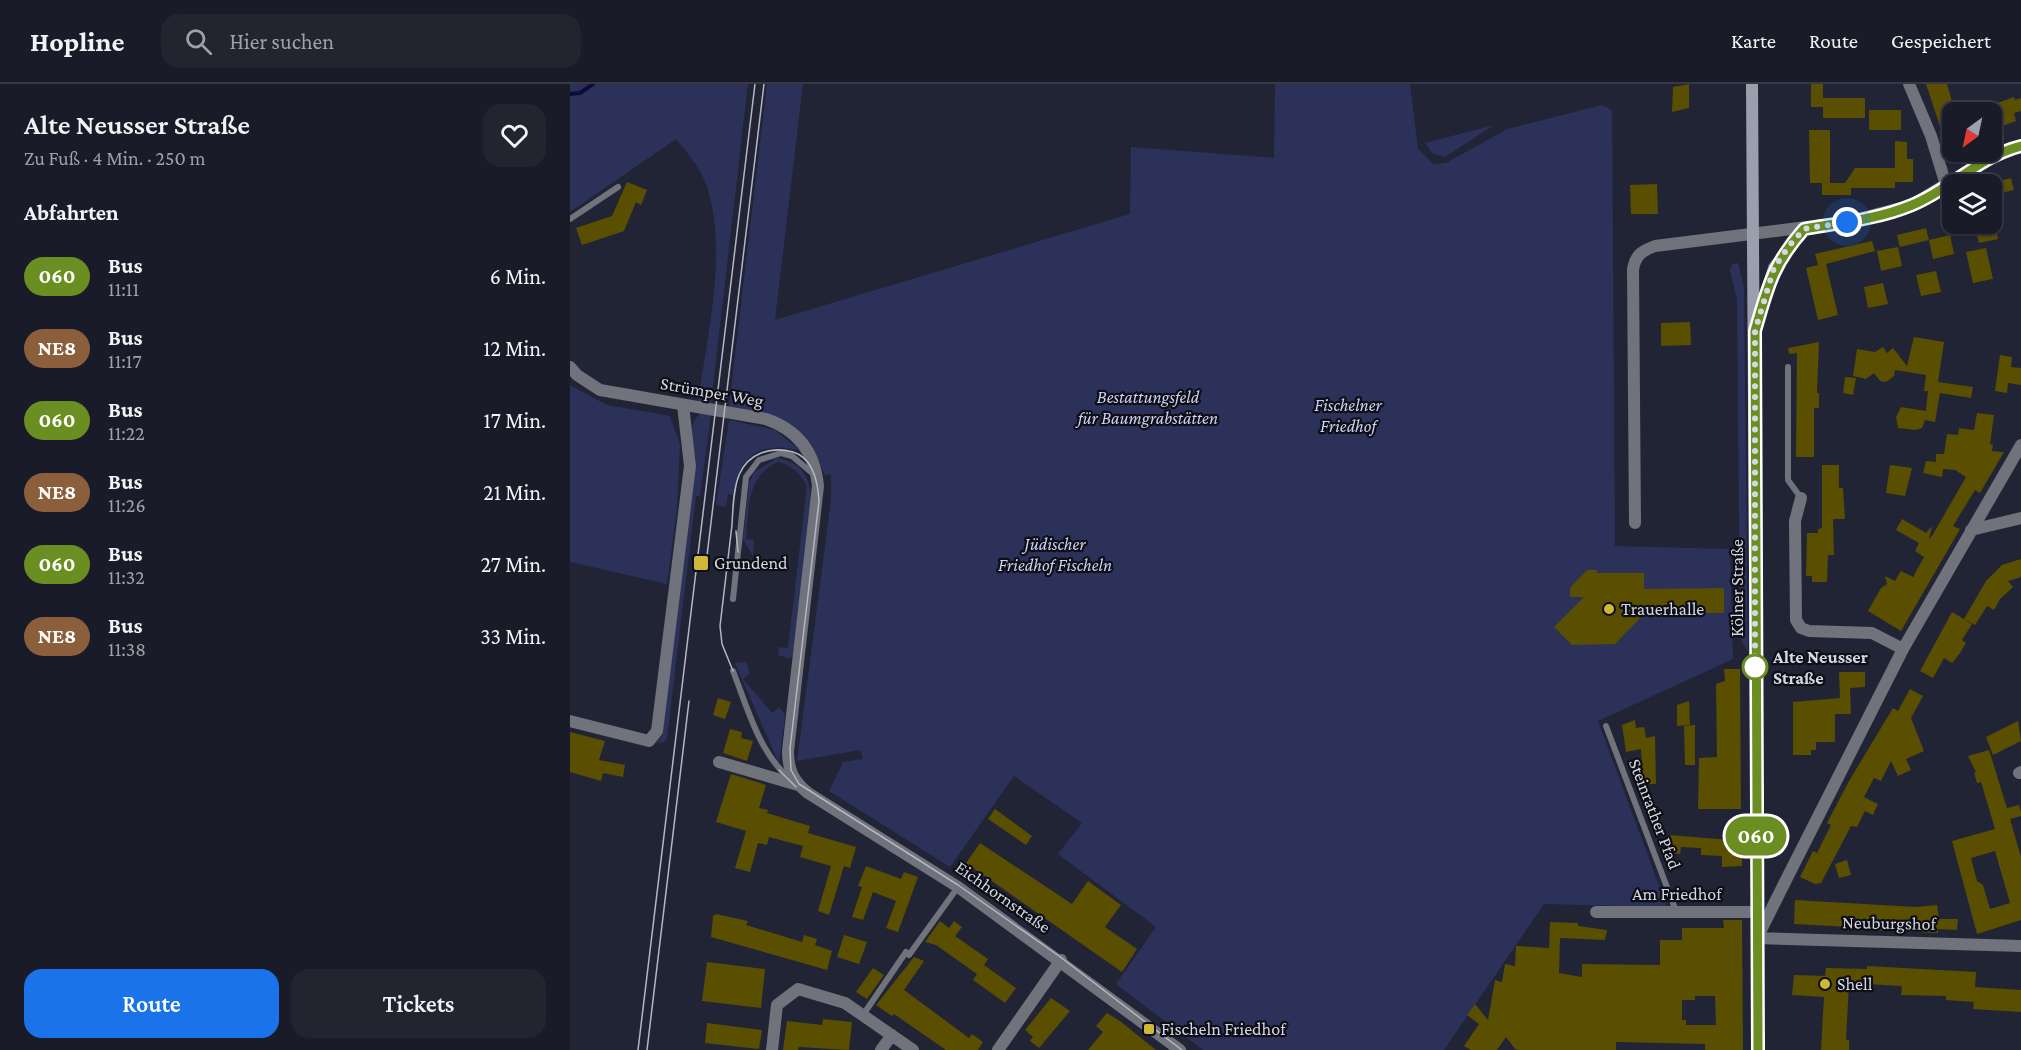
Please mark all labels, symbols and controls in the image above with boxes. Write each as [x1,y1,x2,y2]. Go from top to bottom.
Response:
search box [161,14,581,68]
icon: search [182,25,215,58]
text: Hopline [30,26,125,57]
text: Hier suchen [230,29,334,54]
text: Karte [1731,29,1776,53]
text: Route [1809,29,1858,53]
text: Gespeichert [1891,29,1991,53]
north arrow [1942,102,2002,162]
map controls [1942,102,2002,234]
button: heart [483,104,546,167]
text: Alte Neusser Straße [24,109,250,140]
text: Zu Fuß · 4 Min. · 250 m [24,147,206,169]
button: layers [1942,174,2002,234]
text: Abfahrten [24,200,119,225]
your location [1832,207,1862,237]
text: Bus [108,253,142,278]
text: 060 [39,264,75,288]
text: 6 Min. [490,264,546,289]
text: 11:11 [108,278,139,300]
text: Bus [108,325,142,350]
text: NE8 [38,336,76,360]
text: 12 Min. [483,336,546,361]
text: 11:17 [108,350,142,372]
street label: Strümper Weg [659,373,765,411]
park label: Bestattungsfeld für Baumgrabstätten [1075,387,1218,428]
park label: Fischelner Friedhof [1314,395,1382,436]
text: Bus [108,397,142,422]
text: 060 [39,408,75,432]
text: 17 Min. [484,408,546,433]
text: 11:22 [108,422,145,444]
text: Bus [108,469,142,494]
text: NE8 [38,480,76,504]
text: 21 Min. [483,480,546,505]
text: 11:26 [108,494,146,516]
park label: Jüdischer Friedhof Fischeln [998,534,1112,575]
street label: Kölner Straße [1727,539,1747,637]
text: Bus [108,541,142,566]
text: 060 [39,552,75,576]
text: 27 Min. [481,552,546,577]
place label: Grundend [714,553,788,573]
marker: Grundend [692,554,710,572]
text: 11:32 [108,566,145,588]
place label: Trauerhalle [1621,599,1704,619]
marker: Trauerhalle [1602,602,1616,616]
text: Bus [108,613,142,638]
text: NE8 [38,624,76,648]
text: 33 Min. [480,624,546,649]
text: 11:38 [108,638,146,660]
place label: Alte Neusser Straße [1772,647,1868,688]
marker: Alte Neusser Straße [1742,654,1768,680]
street label: Steinrather Pfad [1625,756,1685,872]
line badge: 060 [1722,816,1790,855]
text: 060 [1738,824,1774,848]
street label: Eichhornstraße [952,857,1054,937]
street label: Am Friedhof [1632,884,1723,904]
street label: Neuburgshof [1842,912,1938,934]
button: Route [24,969,279,1038]
button: Tickets [291,969,546,1038]
place label: Shell [1837,974,1873,994]
marker: Shell [1818,977,1832,991]
place label: Fischeln Friedhof [1161,1019,1287,1039]
marker: Fischeln Friedhof [1142,1022,1156,1036]

